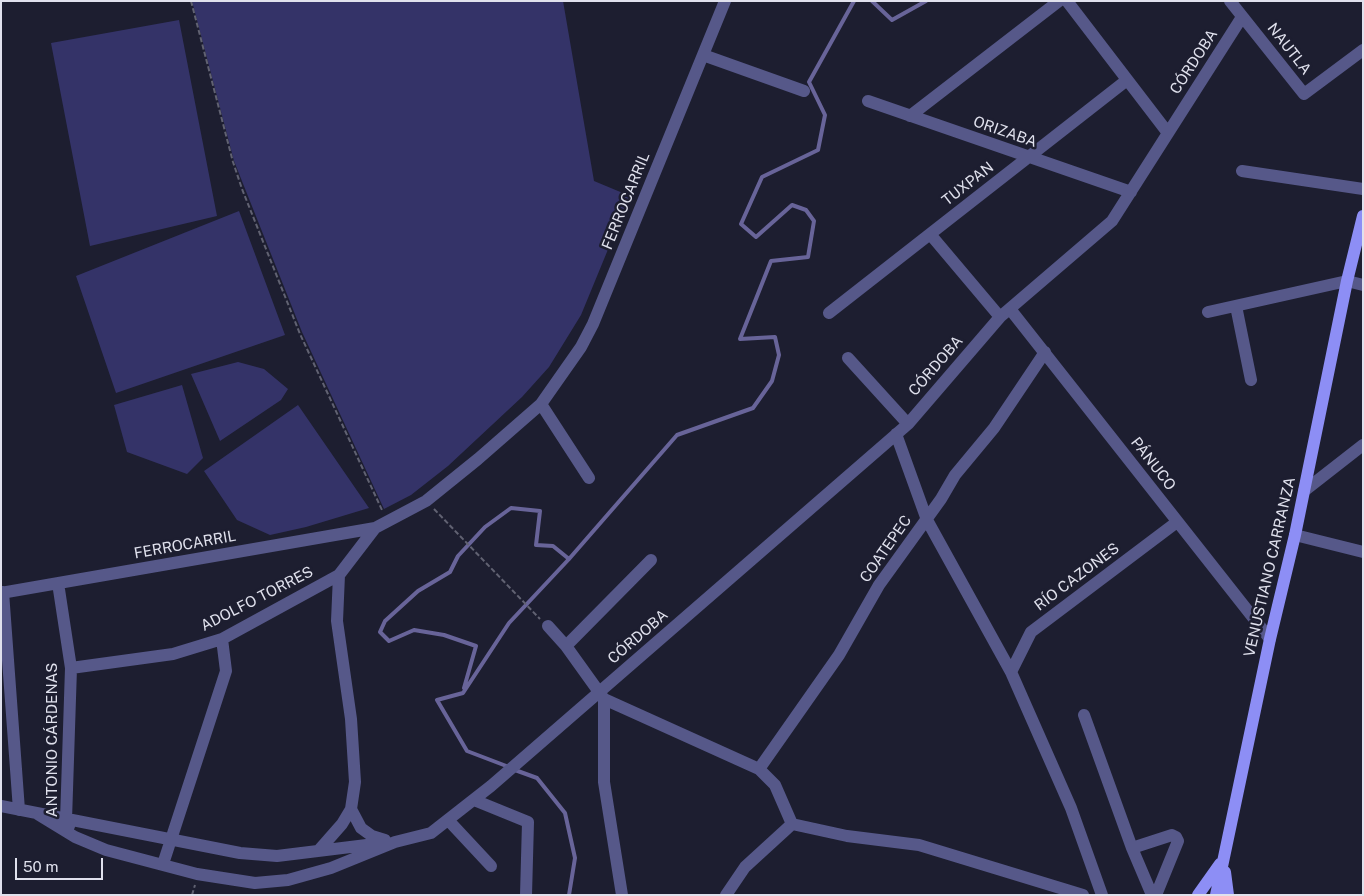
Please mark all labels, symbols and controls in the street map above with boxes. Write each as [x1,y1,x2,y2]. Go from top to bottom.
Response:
street label: NAUTLA [1263,20,1315,78]
street label: CÓRDOBA [1166,26,1222,98]
street label: ORIZABA [971,113,1039,151]
street label: FERROCARRIL [598,150,654,252]
street label: TUXPAN [939,158,997,210]
street label: CÓRDOBA [905,332,967,400]
street label: PÁNUCO [1127,434,1179,494]
street label: VENUSTIANO CARRANZA [1241,475,1299,659]
street label: COATEPEC [856,512,916,586]
street label: FERROCARRIL [133,527,237,563]
street label: RÍO CAZONES [1031,539,1123,615]
street label: ADOLFO TORRES [198,563,316,635]
street label: CÓRDOBA [604,606,672,668]
street label: ANTONIO CÁRDENAS [43,663,61,817]
scale bar [18,848,105,880]
text: 50 m [23,858,58,875]

